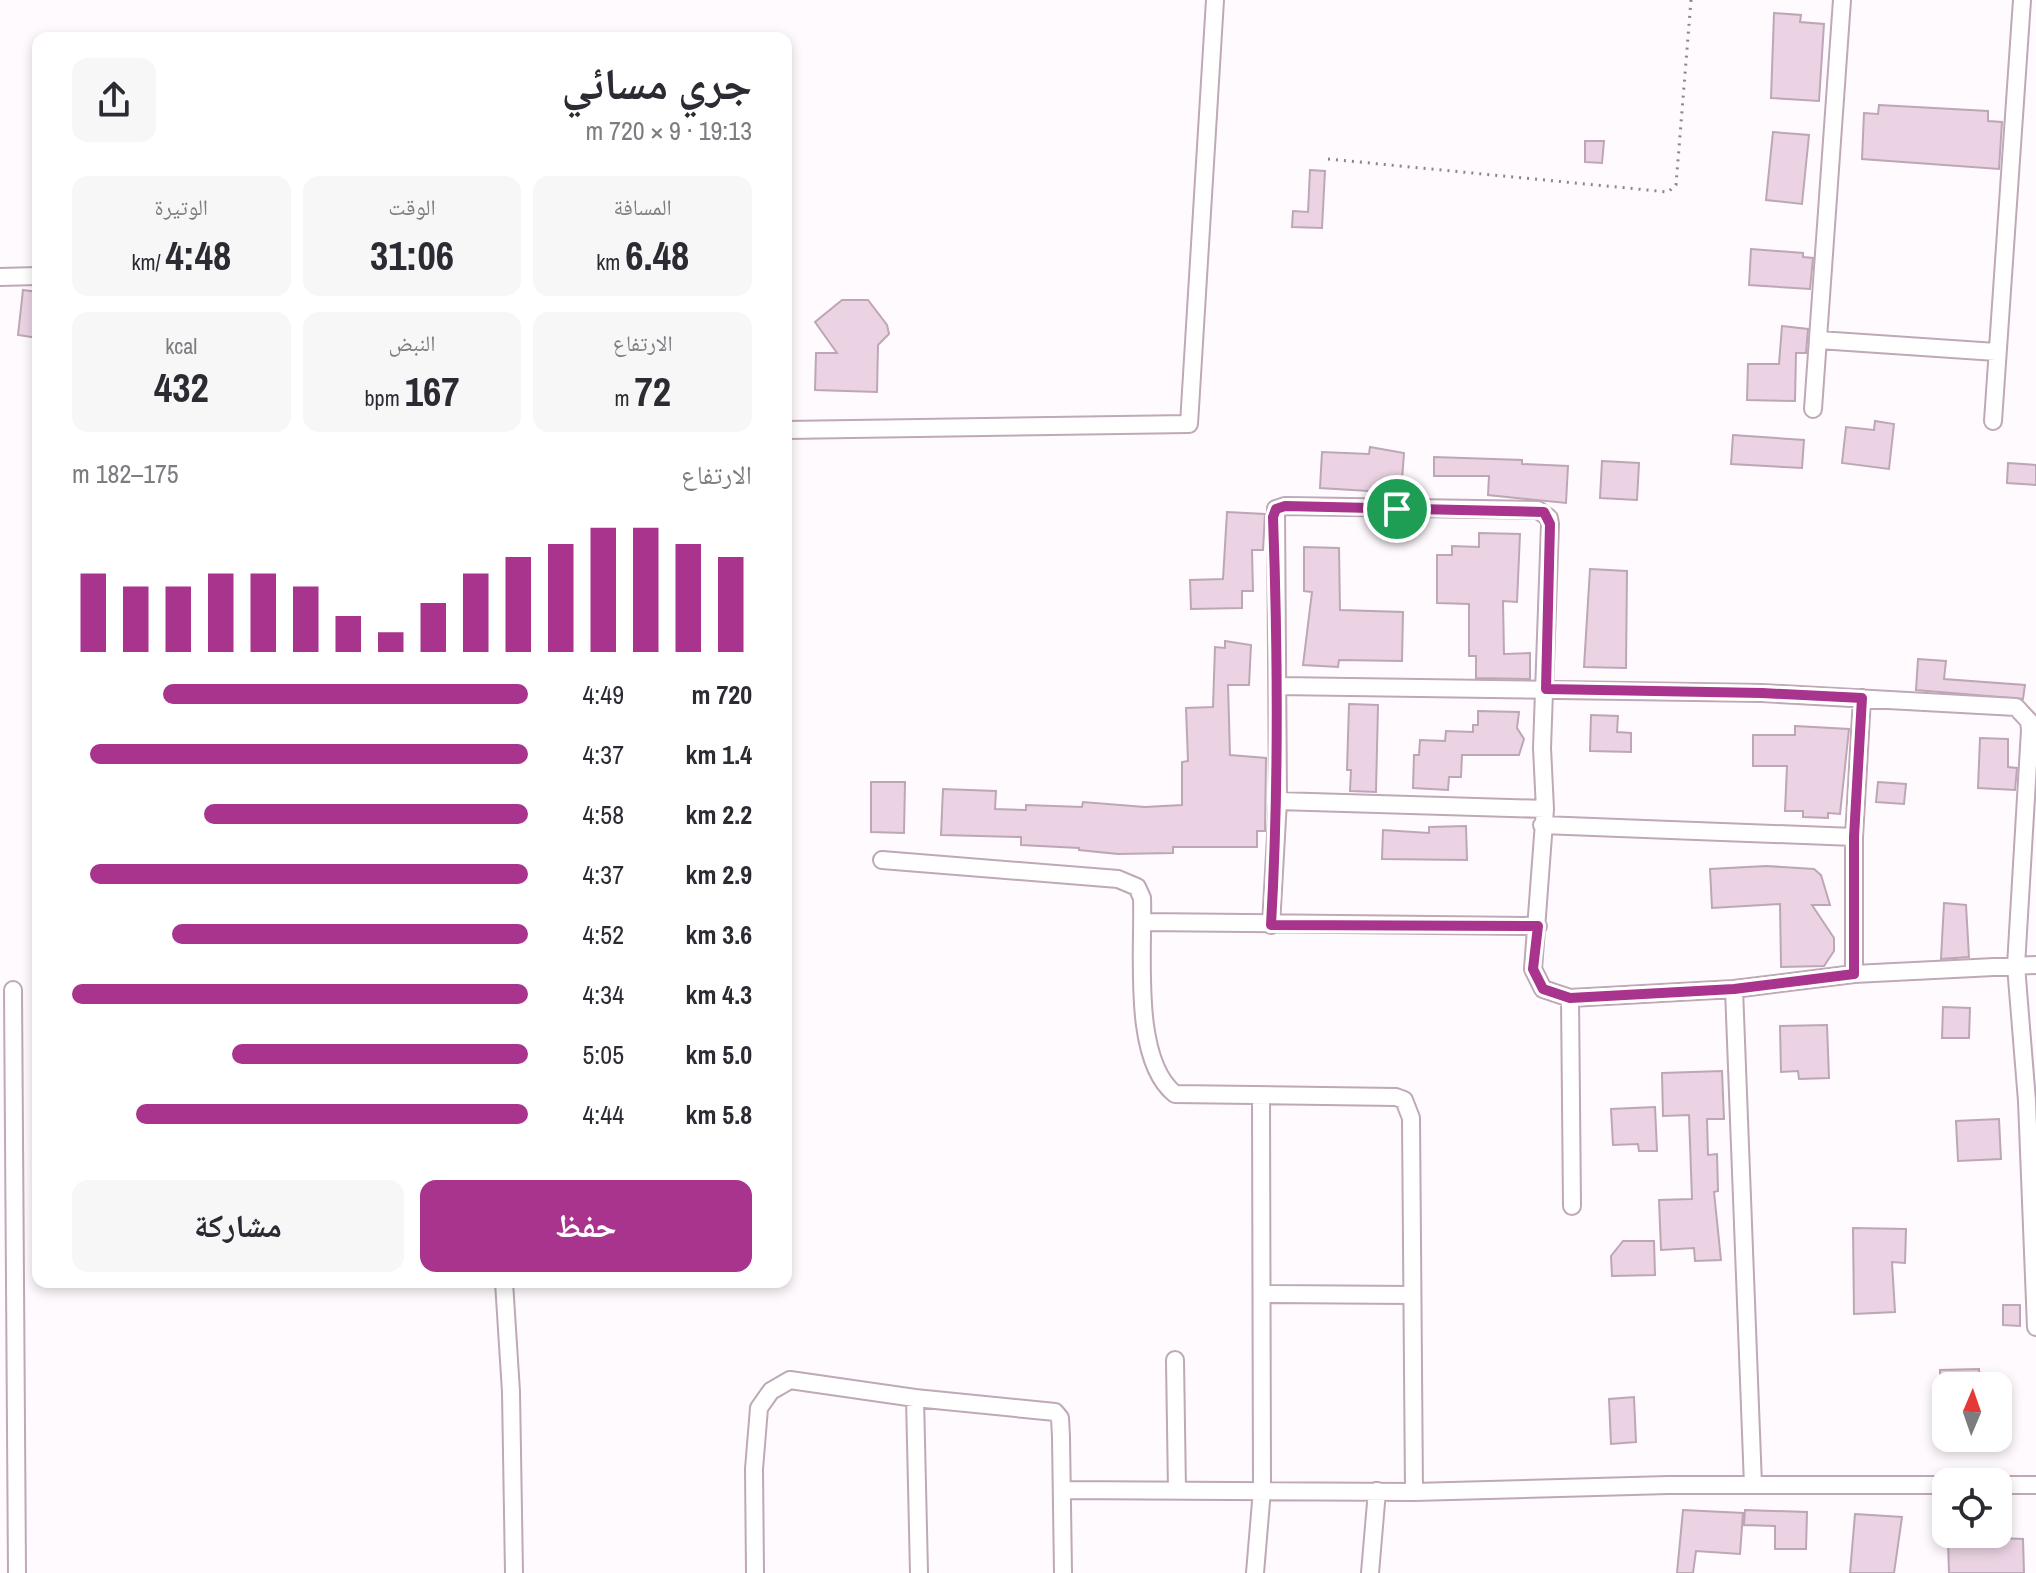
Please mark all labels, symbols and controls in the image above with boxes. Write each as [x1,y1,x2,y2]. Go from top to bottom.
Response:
text: جري مسائي [561,53,752,113]
button: share [72,58,156,142]
text: 19:13 · 9 × 720 m [585,113,752,148]
text: الوتيرة [155,192,208,222]
text: الوقت [388,192,436,222]
text: المسافة [614,192,672,222]
text: 4:48 [166,229,231,282]
text: 31:06 [370,229,454,282]
text: 6.48 [625,229,689,282]
text: /km [131,247,166,277]
text: km [596,247,625,277]
text: النبض [389,328,435,358]
text: الارتفاع [613,328,673,358]
text: kcal [165,331,197,361]
text: 432 [154,361,209,414]
text: 167 [405,365,459,418]
text: 72 [634,365,671,418]
text: bpm [365,383,405,413]
text: m [614,383,634,413]
text: 175–182 m [72,456,179,491]
text: الارتفاع [681,457,752,492]
pin [1363,475,1431,543]
icon: arrive [1375,487,1419,531]
text: 4:49 [583,677,624,712]
text: 720 m [692,677,752,712]
text: 4:37 [583,737,624,772]
text: 1.4 km [686,737,752,772]
text: 4:58 [583,797,624,832]
text: 2.2 km [686,797,752,832]
text: 4:37 [583,857,624,892]
text: 2.9 km [686,857,752,892]
text: 4:52 [583,917,624,952]
text: 3.6 km [686,917,752,952]
text: 4:34 [583,977,624,1012]
text: 4.3 km [686,977,752,1012]
text: 5:05 [583,1037,624,1072]
text: 5.0 km [686,1037,752,1072]
text: 4:44 [583,1097,624,1132]
text: 5.8 km [686,1097,752,1132]
button: مشاركة [72,1180,404,1272]
button: حفظ [420,1180,752,1272]
north arrow [1932,1372,2012,1452]
map controls [1932,1372,2012,1548]
button: locate [1932,1468,2012,1548]

